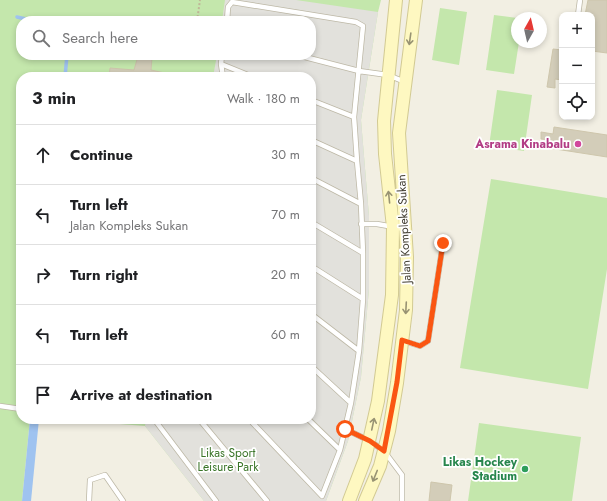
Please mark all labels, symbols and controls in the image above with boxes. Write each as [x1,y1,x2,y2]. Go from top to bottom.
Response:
north arrow [511,12,547,48]
map controls [559,12,595,120]
button: + [559,12,595,48]
search box [16,16,316,60]
icon: search [30,27,52,49]
text: Search here [62,27,138,49]
one-way arrow [407,32,414,45]
button: − [559,48,595,84]
button: locate [559,84,595,120]
text: 3 min [32,86,76,110]
text: Walk · 180 m [227,89,300,108]
place label: Asrama Kinabalu [474,135,570,153]
marker: Asrama Kinabalu [573,139,583,149]
icon: ahead [32,144,54,166]
text: Continue [70,144,133,166]
text: 30 m [271,145,300,164]
street label: Jalan Kompleks Sukan [392,174,416,286]
one-way arrow [386,191,393,204]
text: Turn left [70,194,128,216]
icon: left [32,204,54,226]
text: 70 m [271,205,300,224]
text: Jalan Kompleks Sukan [70,216,188,235]
route end [434,234,452,252]
icon: right [32,264,54,286]
text: Turn right [70,264,138,286]
text: 20 m [271,265,300,284]
one-way arrow [402,301,409,314]
icon: left [32,324,54,346]
text: Turn left [70,324,128,346]
text: 60 m [271,325,300,344]
icon: arrive [32,384,54,406]
text: Arrive at destination [70,384,212,406]
one-way arrow [370,418,378,431]
route start [336,420,354,438]
park label: Likas Sport Leisure Park [198,444,259,476]
place label: Likas Hockey Stadium [443,453,518,485]
marker: Likas Hockey Stadium [520,464,530,474]
one-way arrow [371,470,379,482]

